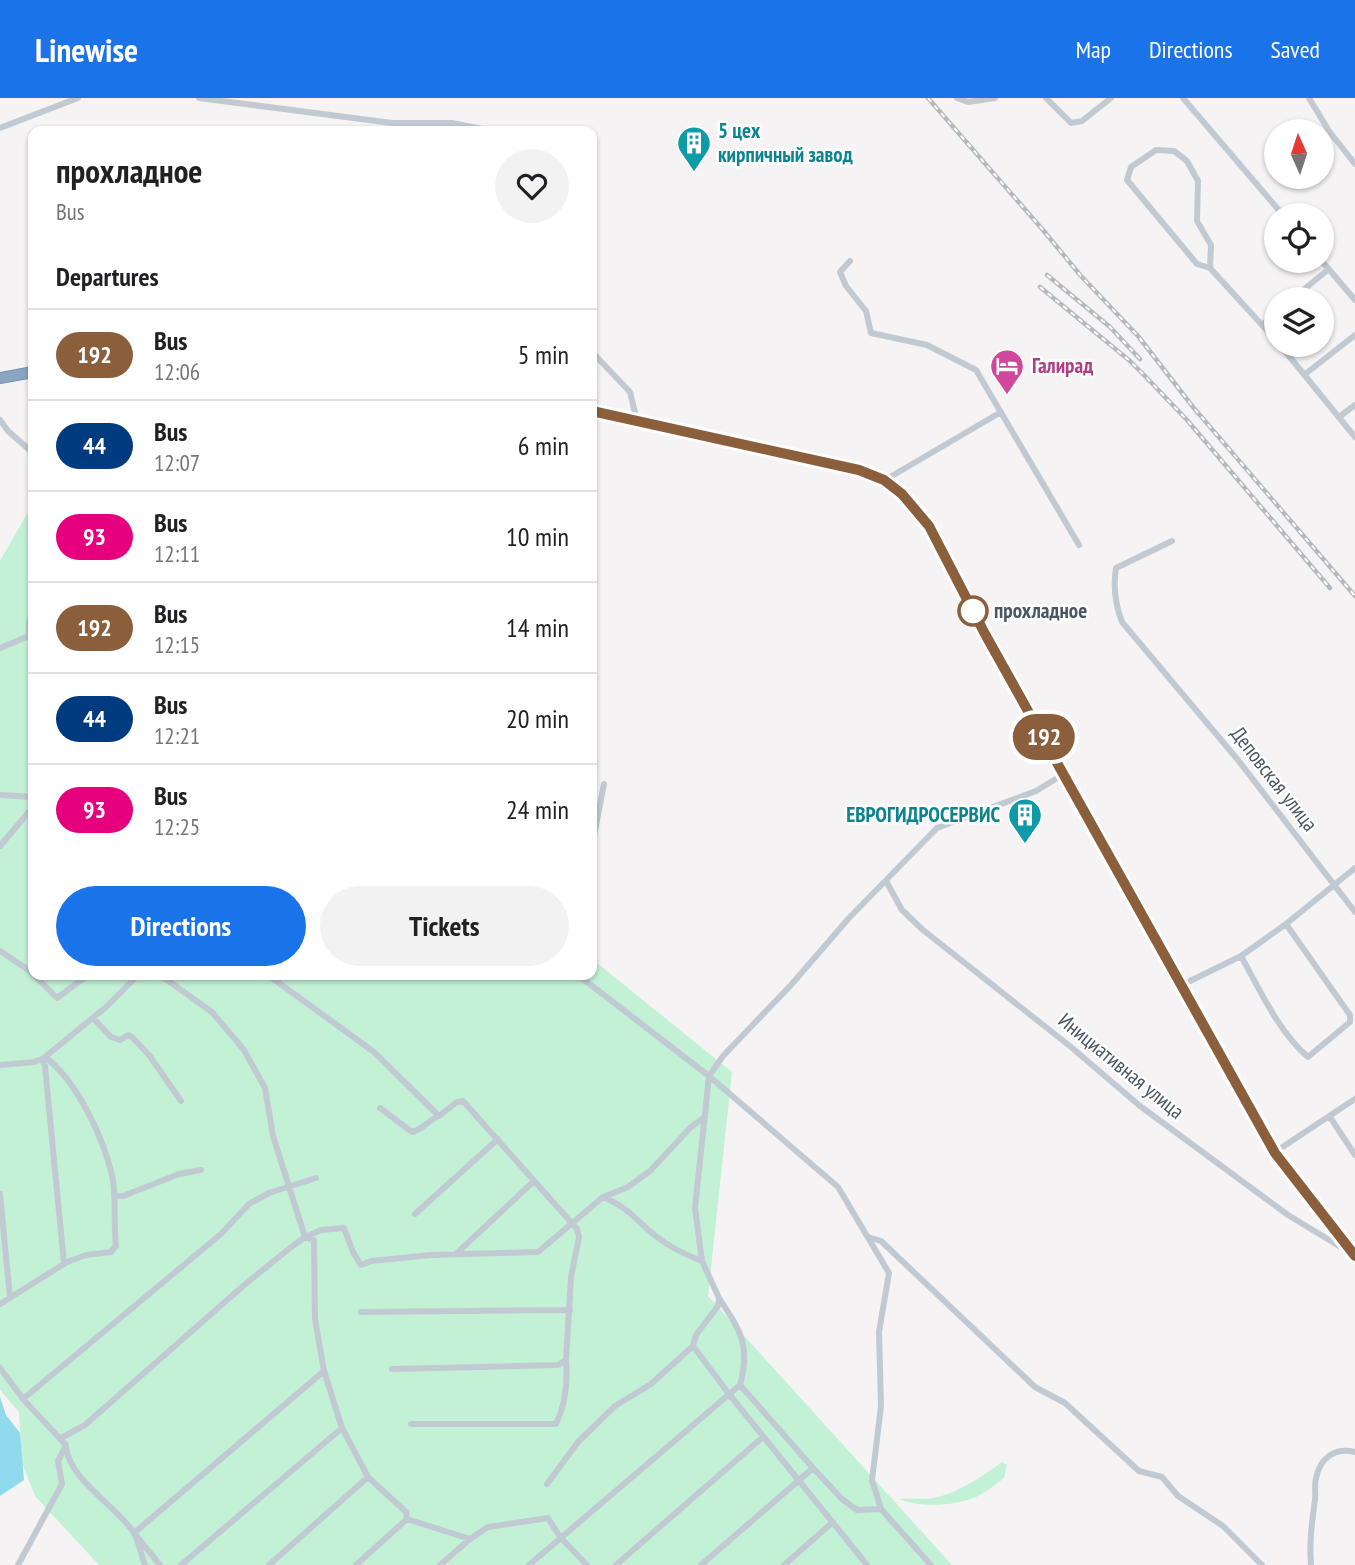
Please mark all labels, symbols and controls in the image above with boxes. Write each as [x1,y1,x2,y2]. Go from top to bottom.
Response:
text: Linewise [35,28,138,71]
text: Map [1076,34,1111,65]
text: Directions [1149,34,1233,65]
text: Saved [1271,34,1320,65]
place label: 5 цех кирпичный завод [718,117,853,168]
north arrow [1264,119,1334,189]
map controls [1264,119,1334,357]
building icon: 5 цех кирпичный завод [675,124,713,173]
text: прохладное [56,149,202,192]
button: heart [495,149,569,223]
text: Bus [56,197,85,226]
button: locate [1264,203,1334,273]
text: Departures [56,260,159,293]
button: layers [1264,287,1334,357]
text: Bus [154,324,187,357]
text: 5 min [518,338,569,371]
text: 192 [77,339,112,370]
hotel icon: Галирад [988,347,1026,396]
place label: Галирад [1032,352,1093,379]
text: 12:06 [154,357,200,386]
text: Bus [154,415,187,448]
text: 6 min [518,429,569,462]
text: 44 [83,430,106,461]
text: 12:07 [154,448,200,477]
text: Bus [154,506,187,539]
text: 10 min [506,520,569,553]
text: 93 [83,521,106,552]
text: 12:11 [154,539,200,568]
marker: прохладное [958,596,988,626]
text: Bus [154,597,187,630]
place label: прохладное [994,597,1087,624]
text: 14 min [506,611,569,644]
text: 192 [77,612,112,643]
text: 12:15 [154,630,200,659]
text: Bus [154,688,187,721]
text: 20 min [506,702,569,735]
text: 44 [83,703,106,734]
line badge: 192 [1004,714,1084,760]
text: 12:21 [154,721,200,750]
text: 192 [1027,721,1061,752]
street label: Деповская улица [1225,721,1324,837]
text: Bus [154,779,187,812]
text: 24 min [506,793,569,826]
text: 93 [83,794,106,825]
building icon: ЕВРОГИДРОСЕРВИС [1006,796,1044,845]
place label: ЕВРОГИДРОСЕРВИС [846,801,1000,828]
text: 12:25 [154,812,200,841]
button: Directions [56,886,306,966]
button: Tickets [320,886,569,966]
street label: Инициативная улица [1053,1007,1190,1125]

